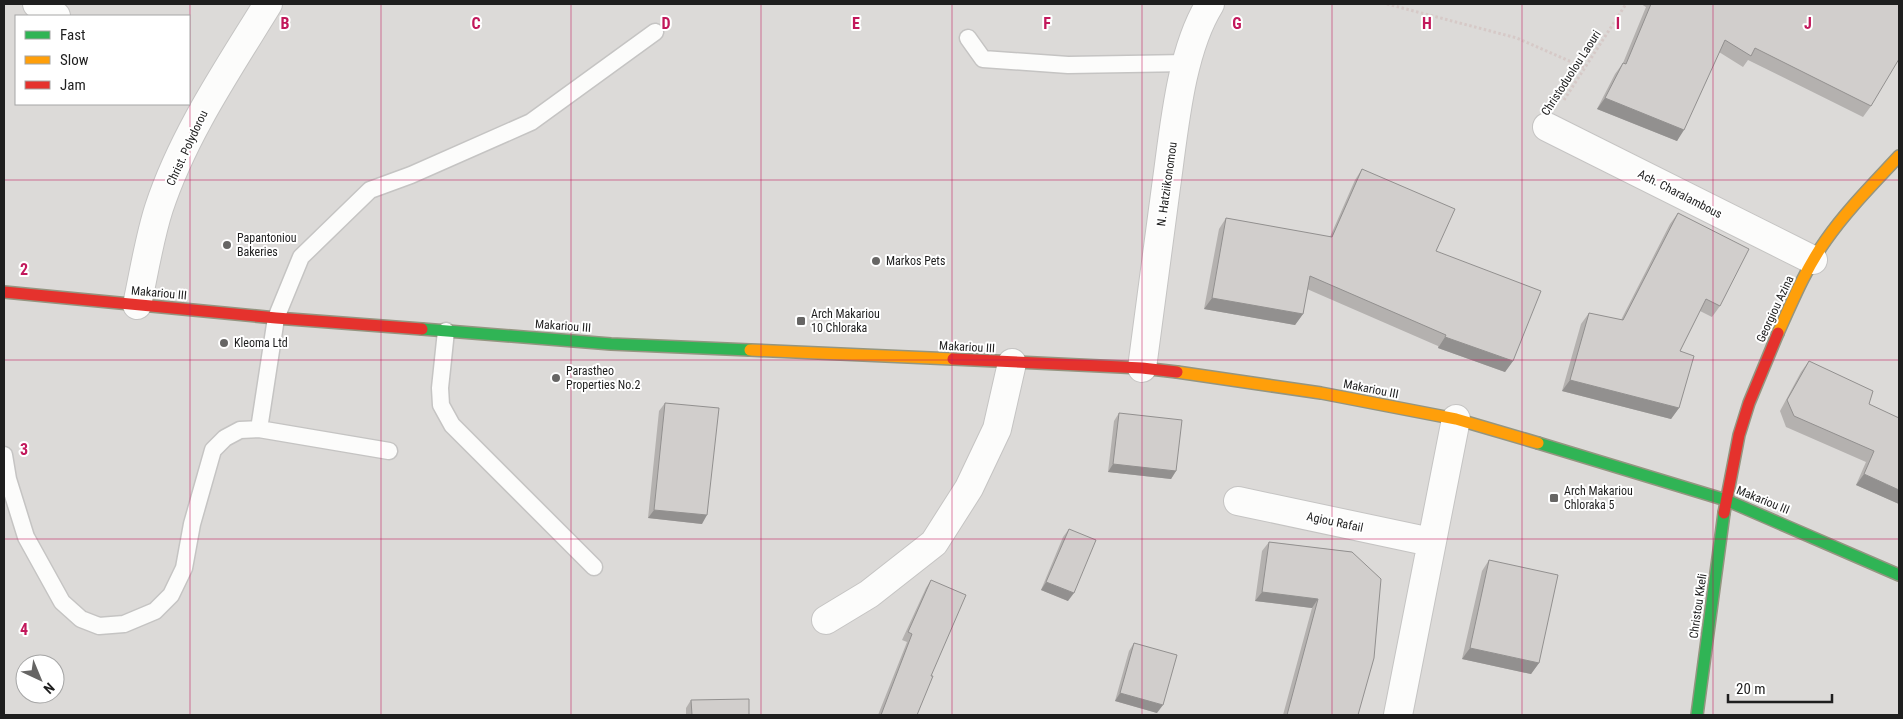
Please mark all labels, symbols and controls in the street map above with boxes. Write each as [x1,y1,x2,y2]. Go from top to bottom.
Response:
text: B [281,14,290,33]
text: C [471,14,481,33]
text: D [661,14,671,33]
text: E [852,14,860,33]
text: F [1043,14,1051,33]
text: G [1232,14,1242,33]
text: H [1422,14,1432,33]
text: I [1616,14,1620,33]
text: J [1804,14,1812,33]
legend [15,15,190,105]
text: Fast [60,26,85,44]
street label: Christoduolou Laouri [1538,28,1604,118]
text: Slow [60,51,89,69]
text: Jam [60,76,86,94]
street label: Christ. Polydorou [163,108,211,188]
street label: N. Hatziikonomou [1154,141,1180,227]
street label: Ach. Charalambous [1636,167,1724,221]
place label: Papantoniou Bakeries [237,231,297,259]
marker: Papantoniou Bakeries [221,239,233,251]
place label: Markos Pets [886,254,945,268]
marker: Markos Pets [870,255,882,267]
text: 2 [20,260,28,279]
street label: Georgiou Azina [1753,273,1797,345]
street label: Makariou III [131,284,187,302]
place label: Arch Makariou 10 Chloraka [811,307,880,335]
marker: Arch Makariou 10 Chloraka [795,315,807,327]
street label: Makariou III [535,317,591,335]
place label: Kleoma Ltd [234,336,288,350]
marker: Kleoma Ltd [218,337,230,349]
street label: Makariou III [939,339,995,355]
place label: Parastheo Properties No.2 [566,364,640,392]
marker: Parastheo Properties No.2 [550,372,562,384]
street label: Makariou III [1342,377,1400,401]
text: 3 [20,440,28,459]
street label: Makariou III [1734,483,1792,517]
place label: Arch Makariou Chloraka 5 [1564,484,1633,512]
marker: Arch Makariou Chloraka 5 [1548,492,1560,504]
street label: Agiou Rafail [1305,509,1365,535]
street label: Christou Kkeli [1687,573,1709,639]
text: 4 [20,620,28,639]
north arrow [15,654,65,704]
scale bar [1728,672,1832,704]
text: N [40,680,58,697]
text: 20 m [1736,680,1766,698]

